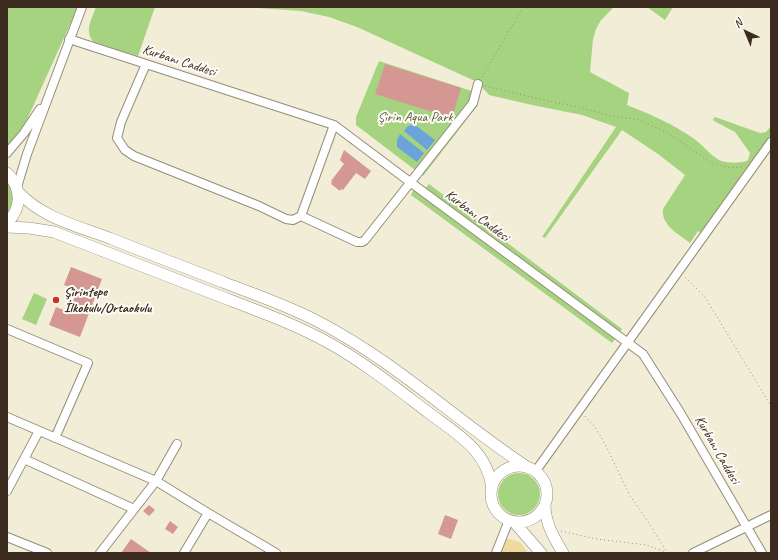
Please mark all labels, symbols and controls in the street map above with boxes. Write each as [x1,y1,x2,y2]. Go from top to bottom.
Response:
north arrow [726,12,766,52]
text: N [730,16,745,31]
street label: Kurbanı Caddesi [140,41,218,81]
park label: Şirin Aqua Park [377,109,453,125]
street label: Kurbanı Caddesi [442,186,512,246]
place label: Şirintepe İlkokulu/Ortaokulu [64,284,151,316]
marker: Şirintepe İlkokulu/Ortaokulu [51,295,61,305]
street label: Kurbanı Caddesi [691,413,743,487]

